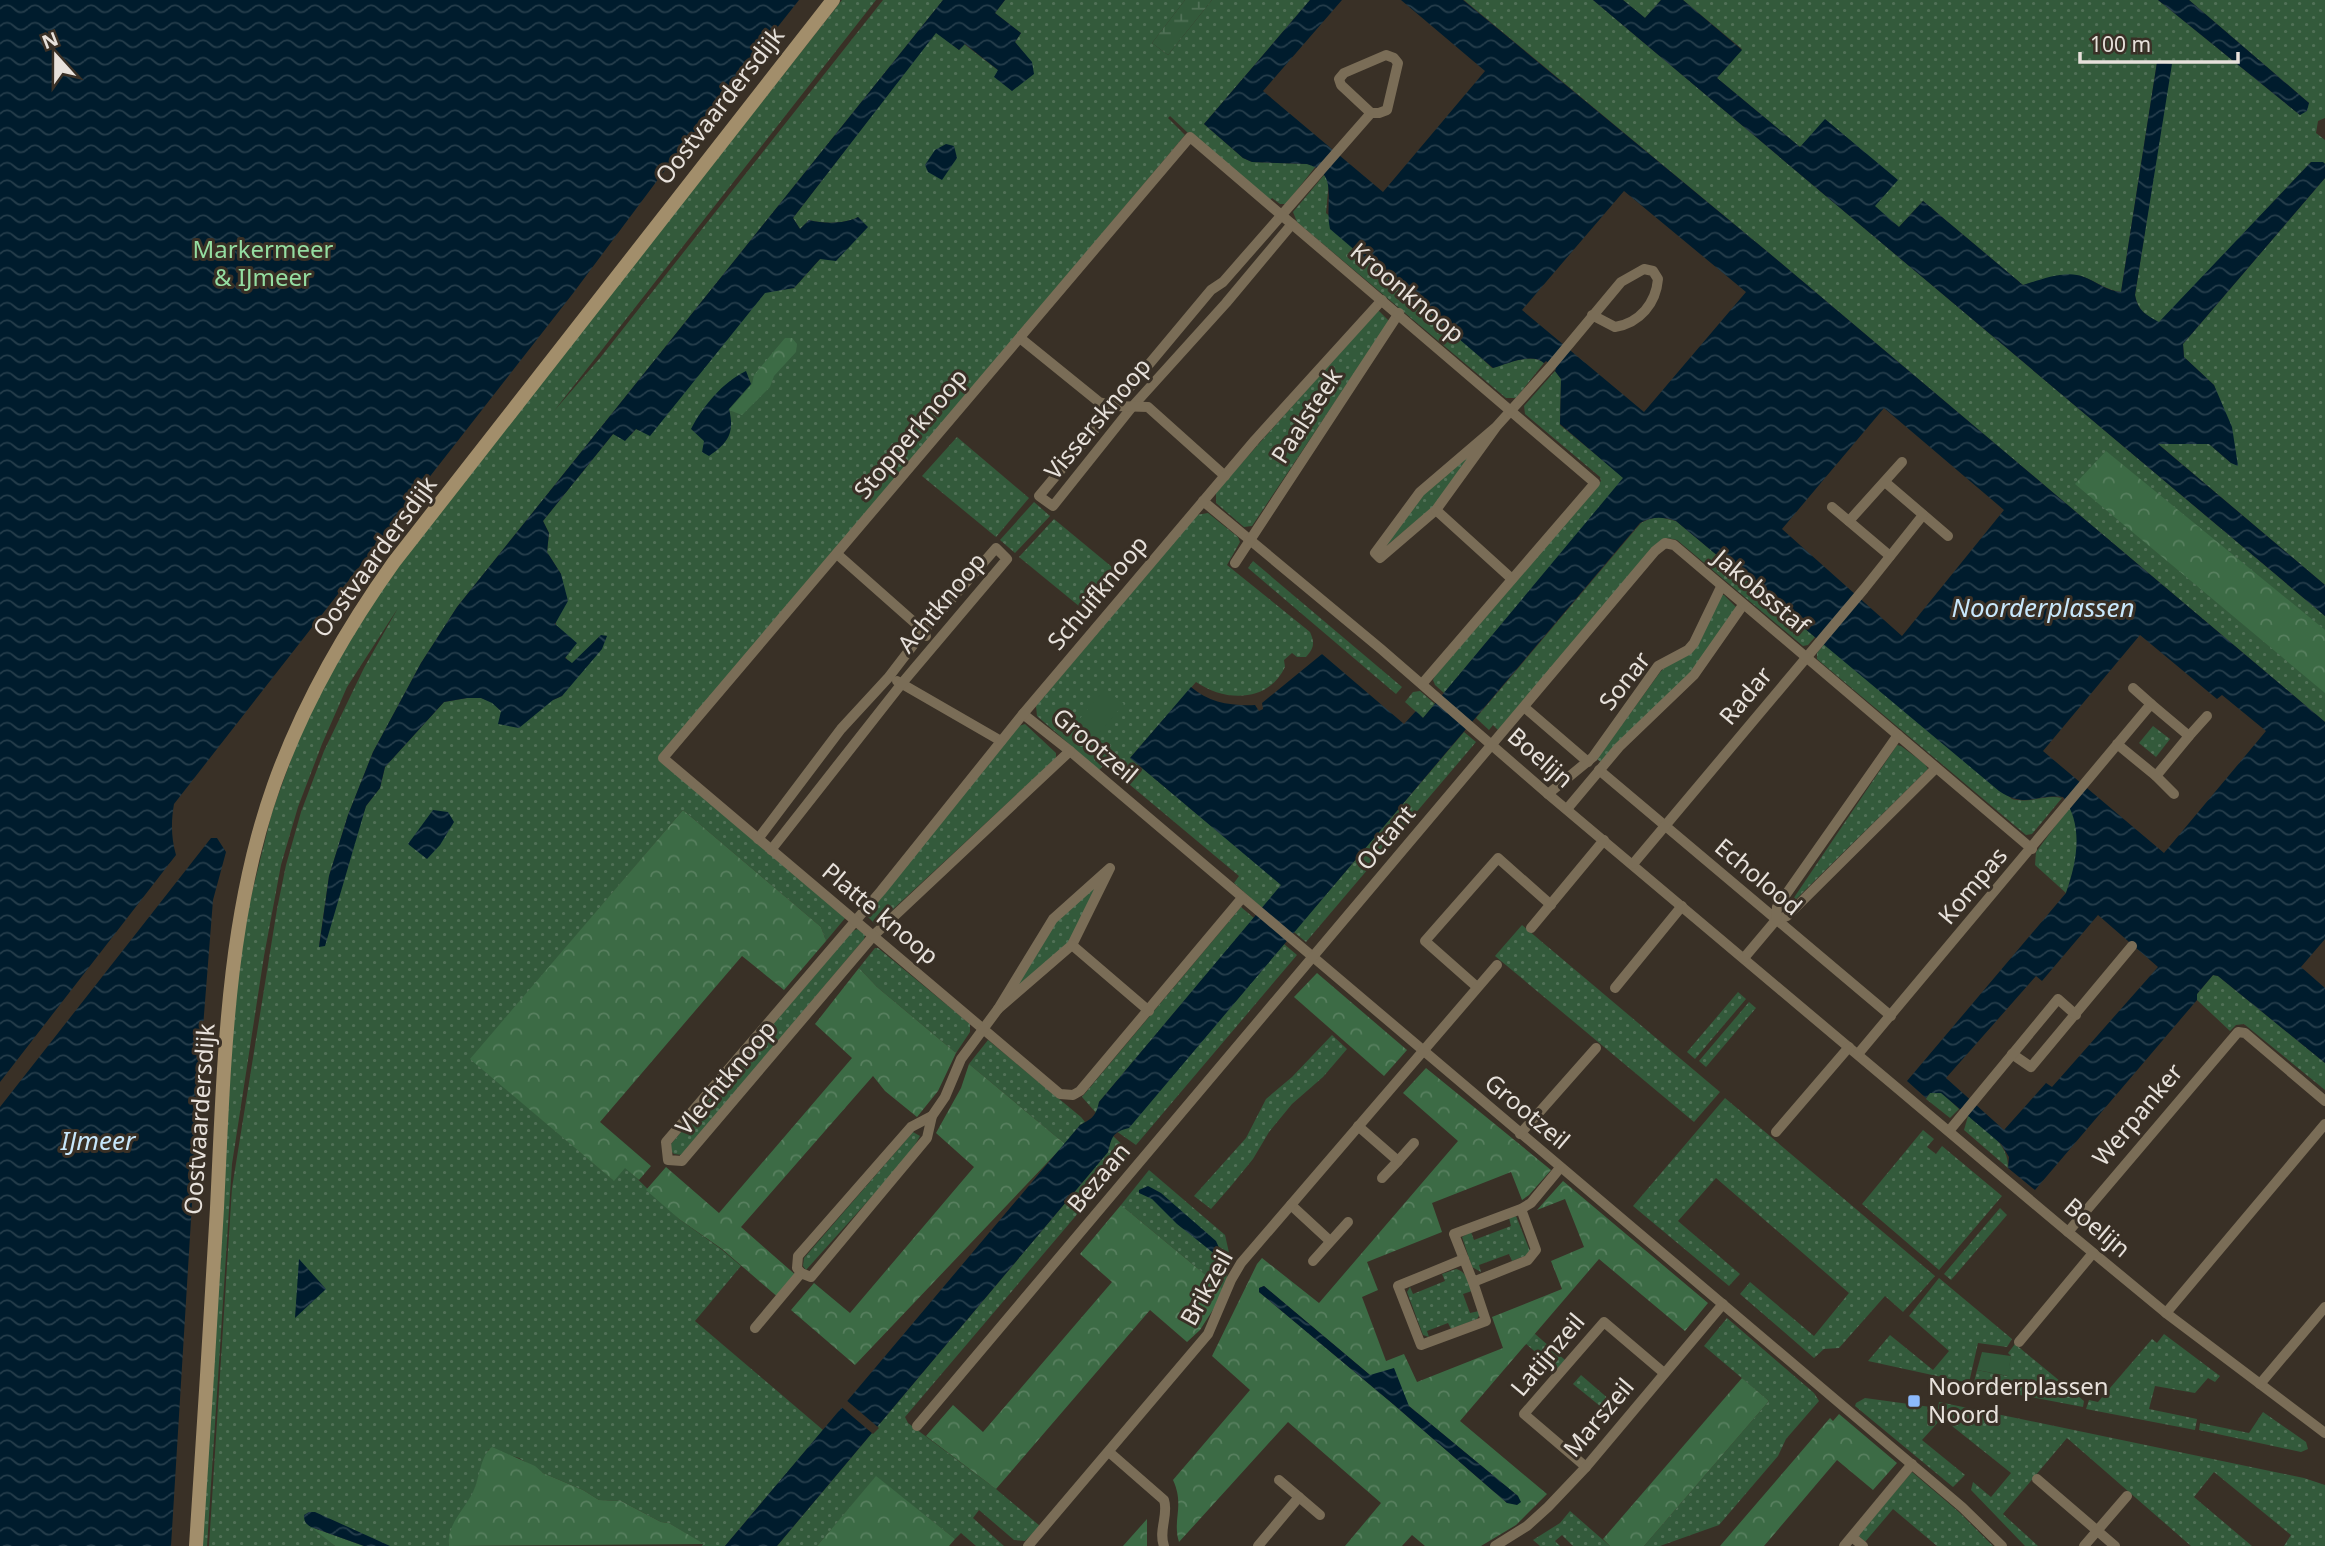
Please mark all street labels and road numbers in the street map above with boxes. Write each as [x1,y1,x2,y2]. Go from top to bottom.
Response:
street label: Oostvaardersdijk [647,19,791,191]
street label: Kroonknoop [1344,234,1472,349]
street label: Vissersknoop [1036,350,1158,486]
street label: Stopperknoop [846,361,974,505]
street label: Paalsteek [1263,361,1349,469]
street label: Oostvaardersdijk [304,469,444,643]
street label: Schuifknoop [1039,528,1155,656]
street label: Jakobsstaf [1706,540,1818,642]
street label: Achtknoop [889,545,993,659]
street label: Sonar [1591,644,1657,716]
street label: Radar [1711,659,1779,731]
street label: Grootzeil [1046,699,1146,790]
street label: Boelijn [1501,719,1581,795]
street label: Octant [1348,797,1422,877]
street label: Echolood [1708,830,1809,922]
street label: Kompas [1930,839,2014,931]
street label: Platte knoop [816,854,946,971]
street label: Vlechtknoop [667,1013,783,1141]
street label: Oostvaardersdijk [175,1022,222,1216]
street label: Werpanker [2084,1056,2190,1172]
street label: Grootzeil [1478,1065,1578,1156]
street label: Bezaan [1059,1135,1137,1219]
street label: Boelijn [2058,1189,2138,1264]
street label: Brikzeil [1171,1244,1240,1331]
street label: Latijnzeil [1502,1305,1591,1403]
street label: Marszeil [1555,1370,1641,1464]

